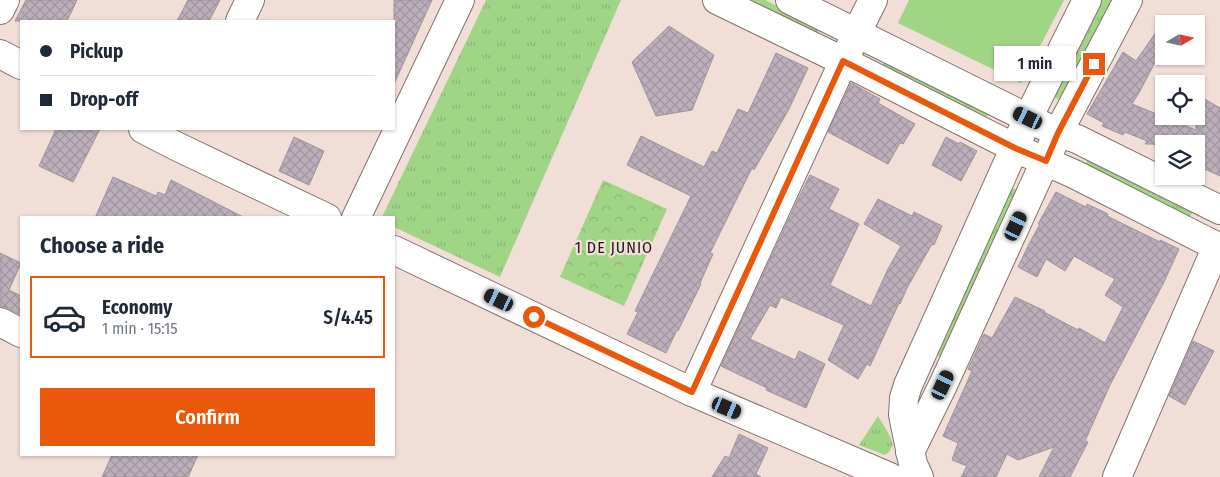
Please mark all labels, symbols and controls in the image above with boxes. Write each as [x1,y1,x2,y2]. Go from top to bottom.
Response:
north arrow [1155,15,1205,65]
map controls [1155,15,1205,185]
text: Pickup [70,40,123,63]
callout: 1 min [994,46,1076,82]
route end [1083,53,1105,75]
text: 1 min [1018,54,1052,73]
button: locate [1155,75,1205,125]
text: Drop-off [70,88,138,111]
car [1011,105,1044,131]
button: layers [1155,135,1205,185]
car [1002,209,1029,243]
text: Choose a ride [40,232,164,259]
district label: 1 DE JUNIO [575,238,653,257]
car [482,287,515,313]
icon: car [42,295,87,340]
text: Economy [102,296,172,319]
text: S/4.45 [323,306,373,329]
route start [523,306,545,328]
text: 1 min · 15:15 [102,319,178,338]
car [929,368,956,402]
button: Confirm [40,388,375,446]
car [710,395,743,421]

